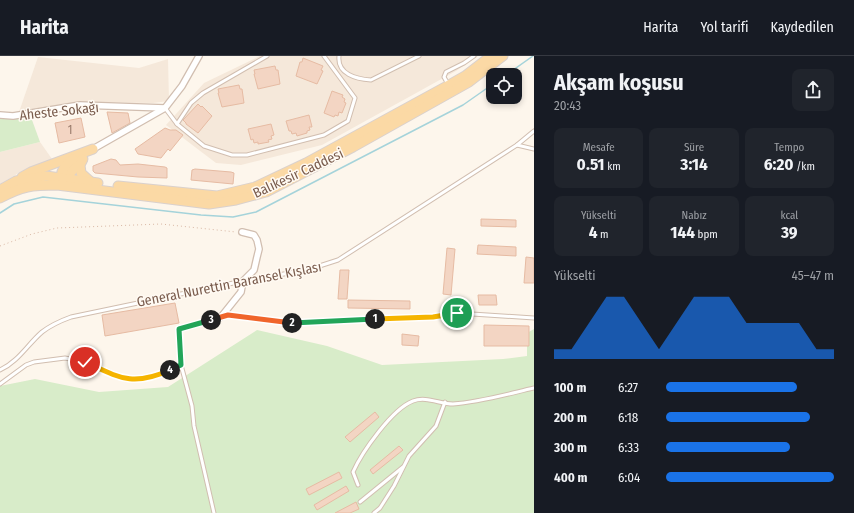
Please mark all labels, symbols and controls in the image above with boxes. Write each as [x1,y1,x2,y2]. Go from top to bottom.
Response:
text: Harita [20,16,69,39]
text: Harita [643,19,678,36]
text: Yol tarifi [700,19,748,36]
text: Kaydedilen [770,19,834,36]
map controls [486,68,522,104]
button: locate [486,68,522,104]
text: Akşam koşusu [554,69,684,96]
button: share [792,69,834,111]
text: 20:43 [554,98,581,113]
street label: Aheste Sokağı [19,99,100,124]
house number: 1 [68,123,72,137]
text: Mesafe [583,141,615,154]
text: Süre [684,141,704,154]
text: Tempo [774,141,804,154]
street label: Balıkesir Caddesi [250,145,346,202]
text: 0.51 [577,154,605,175]
text: 3:14 [680,154,708,175]
text: 6:20 [764,154,794,175]
text: km [605,160,621,173]
text: /km [794,160,815,173]
text: Yükselti [581,209,616,222]
text: Nabız [681,209,707,222]
text: kcal [780,209,798,222]
text: 4 [589,222,598,243]
text: 144 [670,222,695,243]
text: 39 [781,222,798,243]
text: m [598,228,609,241]
text: bpm [695,228,718,241]
street label: General Nurettin Baransel Kışlası [135,258,323,311]
text: Yükselti [554,268,596,283]
text: 45–47 m [791,268,834,283]
pin [440,296,474,330]
icon: arrive [446,302,468,324]
pin: 1 [365,309,385,329]
pin: 3 [201,310,221,330]
text: 1 [373,312,377,325]
text: 3 [208,313,214,326]
pin: 2 [282,313,302,333]
text: 2 [289,316,295,329]
pin [68,345,102,379]
icon: check [74,351,96,373]
pin: 4 [160,360,180,380]
text: 4 [167,363,173,376]
text: 100 m [554,380,586,395]
text: 6:27 [618,380,638,395]
text: 200 m [554,410,587,425]
text: 6:18 [618,410,638,425]
text: 300 m [554,440,587,455]
text: 6:33 [618,440,639,455]
text: 400 m [554,470,588,485]
text: 6:04 [618,470,640,485]

